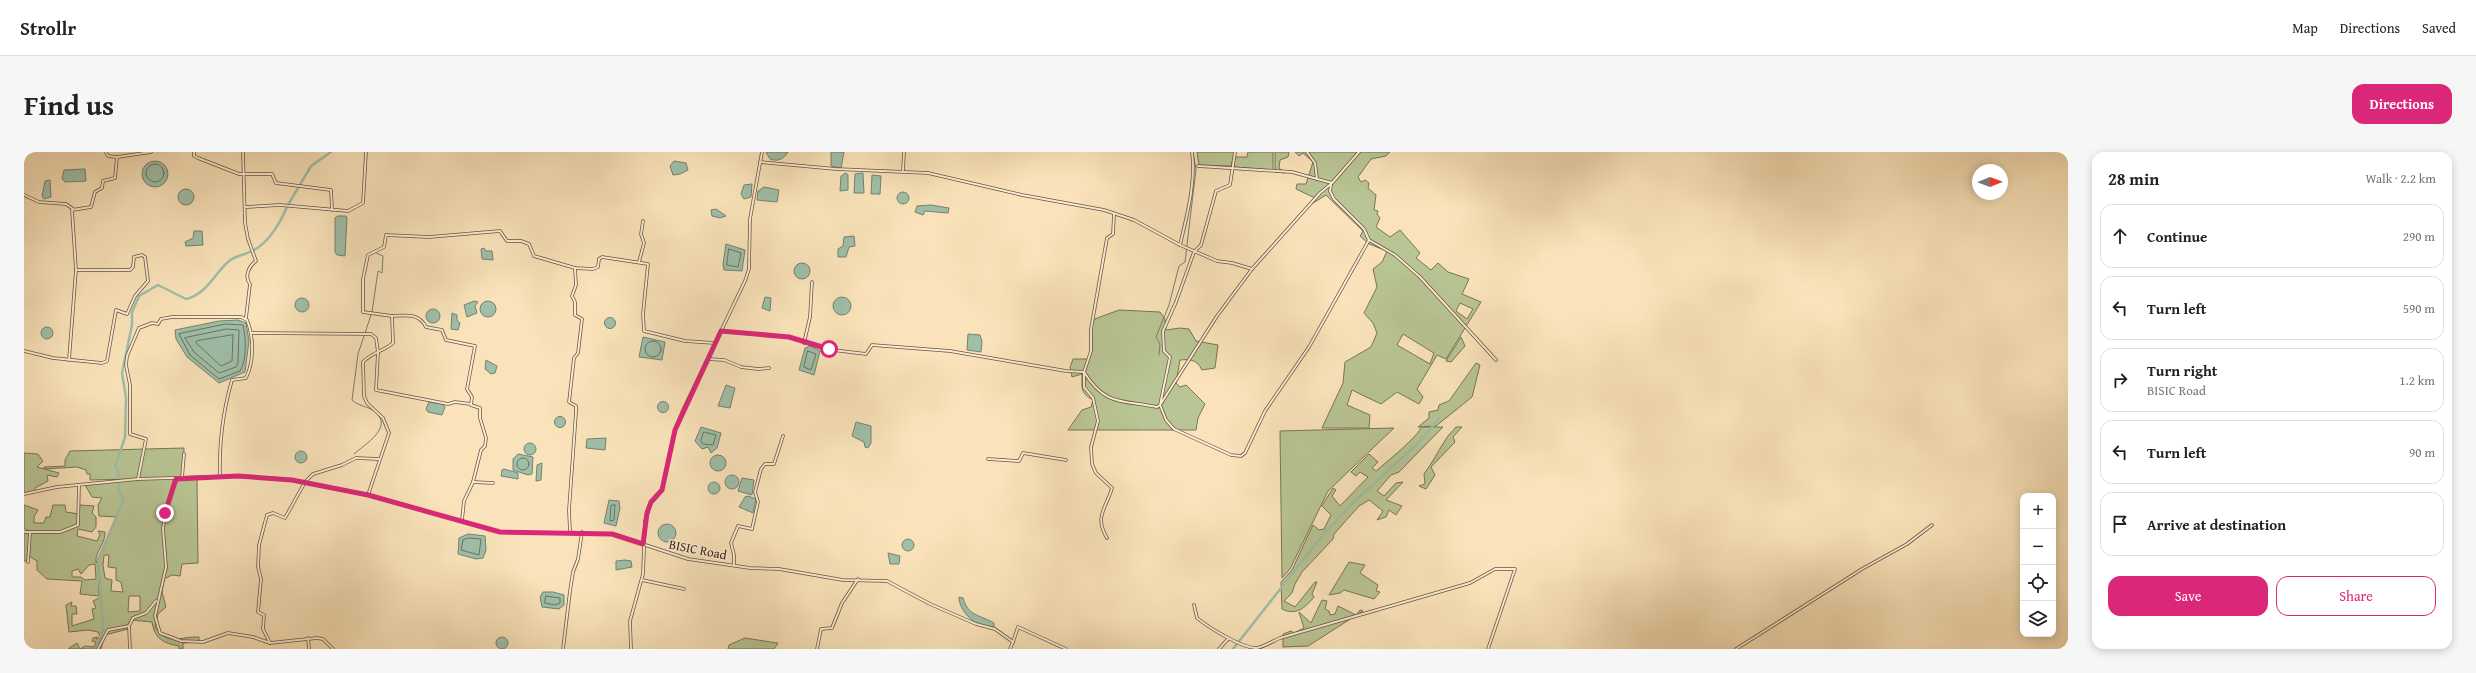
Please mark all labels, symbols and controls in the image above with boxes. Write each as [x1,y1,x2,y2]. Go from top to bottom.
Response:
text: Strollr [20,14,76,42]
text: Map [2292,18,2318,38]
text: Directions [2340,18,2400,38]
text: Saved [2422,18,2456,38]
text: Find us [24,84,114,125]
button: Directions [2352,84,2452,124]
north arrow [1972,164,2008,200]
text: 28 min [2108,166,2159,191]
text: Walk · 2.2 km [2365,169,2436,188]
icon: ahead [2109,225,2131,247]
text: Continue [2147,226,2208,247]
text: 290 m [2403,227,2435,246]
icon: left [2109,297,2131,319]
text: Turn left [2147,298,2206,319]
text: 590 m [2403,299,2435,318]
route start [820,340,838,358]
text: Turn right [2147,360,2218,381]
icon: right [2109,369,2131,391]
text: 1.2 km [2399,371,2435,390]
text: BISIC Road [2147,381,2206,400]
icon: left [2109,441,2131,463]
text: Turn left [2147,442,2206,463]
text: 90 m [2409,443,2435,462]
map controls [2020,493,2056,637]
button: + [2020,493,2056,529]
route end [156,504,174,522]
icon: arrive [2109,513,2131,535]
text: Arrive at destination [2147,514,2286,535]
button: − [2020,529,2056,565]
street label: BISIC Road [667,535,729,564]
button: locate [2020,565,2056,601]
button: Save [2108,576,2268,616]
button: Share [2276,576,2436,616]
button: layers [2020,601,2056,637]

